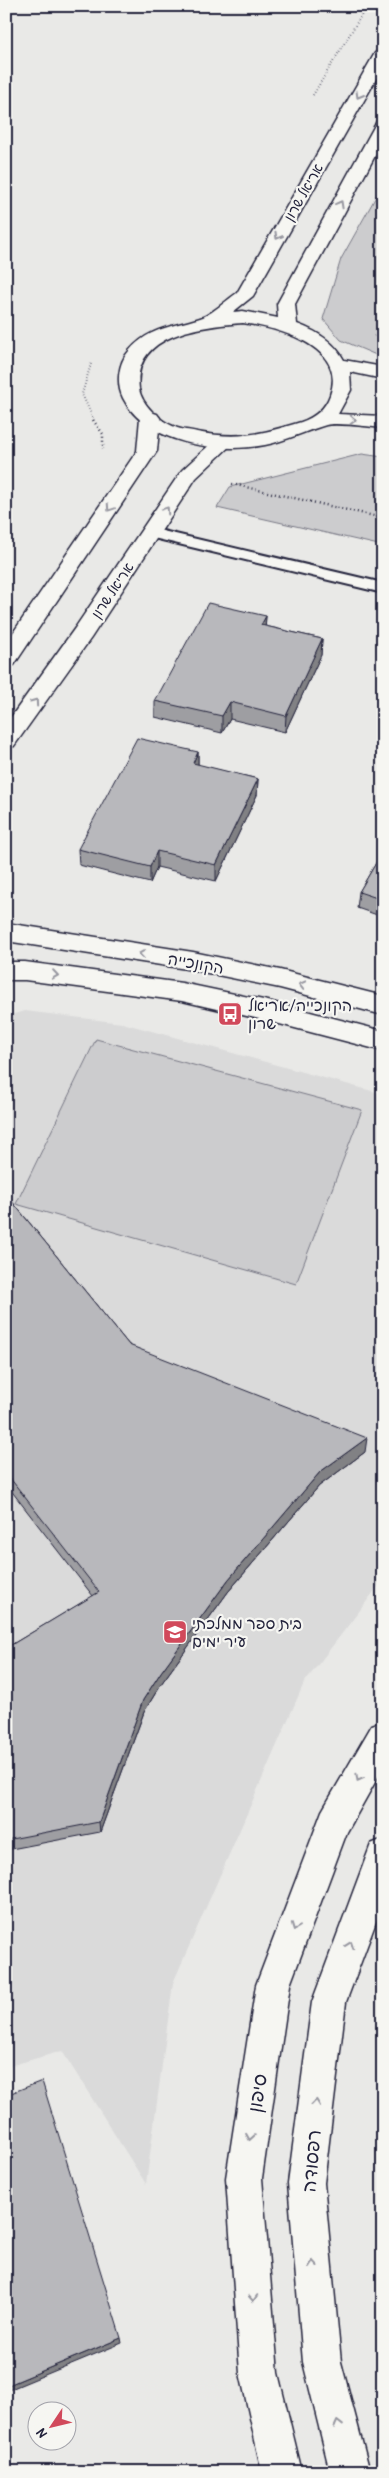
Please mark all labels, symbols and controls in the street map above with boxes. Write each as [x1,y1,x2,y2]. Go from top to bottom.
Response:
one-way arrow [355,90,365,99]
street label: אריאל שרון [279,160,327,224]
one-way arrow [334,201,344,210]
one-way arrow [274,231,284,240]
one-way arrow [349,415,357,426]
one-way arrow [107,502,116,511]
one-way arrow [160,506,169,515]
street label: אריאל שרון [86,558,138,622]
one-way arrow [29,699,37,708]
street label: הקונכייה [166,947,226,979]
one-way arrow [138,949,146,960]
one-way arrow [51,969,59,980]
one-way arrow [297,980,306,991]
place label: הקונכייה/אריאל שרון [248,994,352,1034]
bus stop icon: הקונכייה/אריאל שרון [217,1001,243,1027]
place label: בית ספר ממלכתי עיר ימים [192,1612,302,1652]
school or university icon: בית ספר ממלכתי עיר ימים [162,1619,188,1645]
one-way arrow [355,1773,365,1782]
one-way arrow [291,1923,301,1931]
one-way arrow [344,1941,354,1950]
street label: סיפון [241,2072,273,2114]
one-way arrow [310,2099,321,2107]
street label: רפסודה [295,2128,327,2194]
one-way arrow [246,2132,256,2141]
one-way arrow [308,2260,319,2268]
one-way arrow [247,2295,258,2303]
north arrow [28,2400,78,2450]
one-way arrow [333,2420,344,2429]
text: N [31,2425,51,2442]

